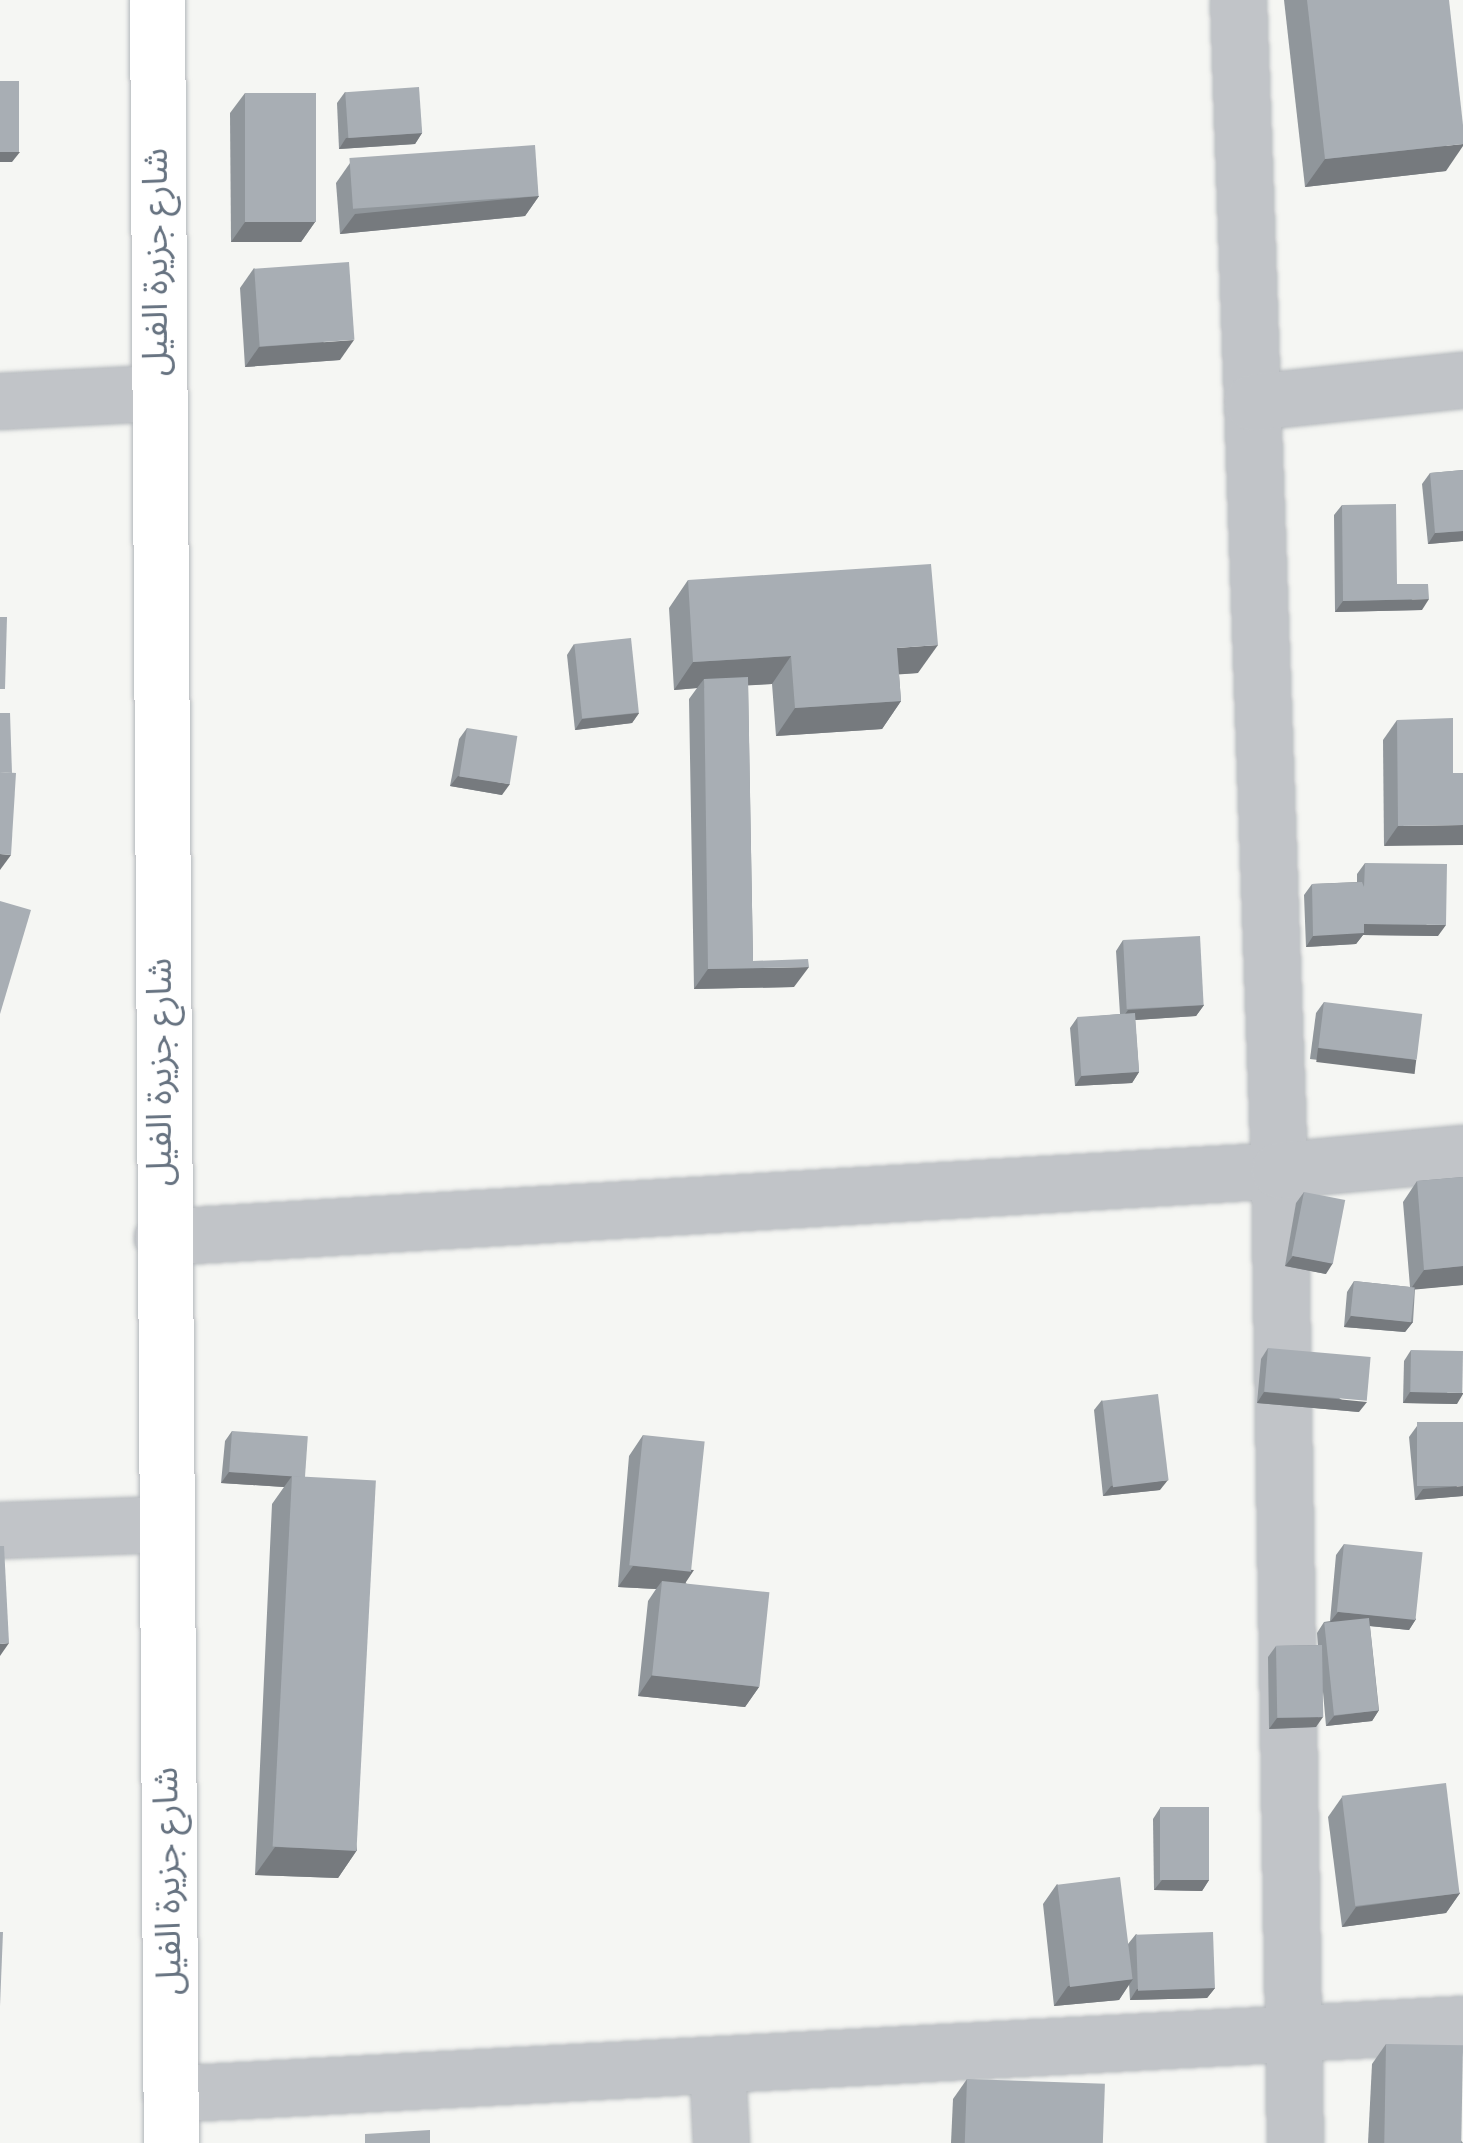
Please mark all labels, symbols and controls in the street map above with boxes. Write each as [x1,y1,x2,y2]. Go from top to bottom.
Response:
street label: شارع جزيرة الفيل [135,148,177,376]
street label: شارع جزيرة الفيل [139,958,181,1186]
street label: شارع جزيرة الفيل [145,1767,191,1995]

